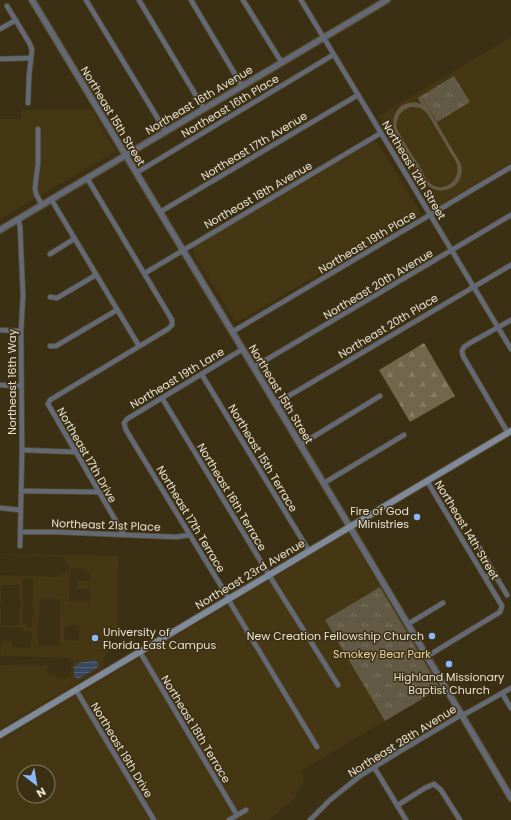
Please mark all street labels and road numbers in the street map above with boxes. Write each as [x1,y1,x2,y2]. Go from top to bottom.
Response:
street label: Northeast 16th Avenue [142,61,256,138]
street label: Northeast 15th Street [77,63,149,169]
street label: Northeast 16th Place [178,70,282,142]
street label: Northeast 17th Avenue [198,108,310,184]
street label: Northeast 12th Street [378,117,450,223]
street label: Northeast 18th Avenue [201,157,315,233]
street label: Northeast 19th Place [315,206,419,278]
street label: Northeast 20th Avenue [320,245,436,323]
street label: Northeast 20th Place [335,290,441,362]
street label: Northeast 16th Way [4,328,20,435]
street label: Northeast 15th Street [245,341,317,447]
street label: Northeast 19th Lane [127,343,227,413]
street label: Northeast 15th Terrace [224,401,302,515]
street label: Northeast 17th Drive [53,404,121,506]
street label: Northeast 16th Terrace [193,440,271,554]
street label: Northeast 17th Terrace [153,462,229,576]
street label: Northeast 14th Street [431,477,503,583]
street label: Northeast 21st Place [51,515,161,535]
street label: Northeast 23rd Avenue [192,535,308,613]
street label: Northeast 18th Terrace [157,672,235,786]
street label: Northeast 19th Drive [87,699,157,801]
street label: Northeast 28th Avenue [345,701,460,781]

